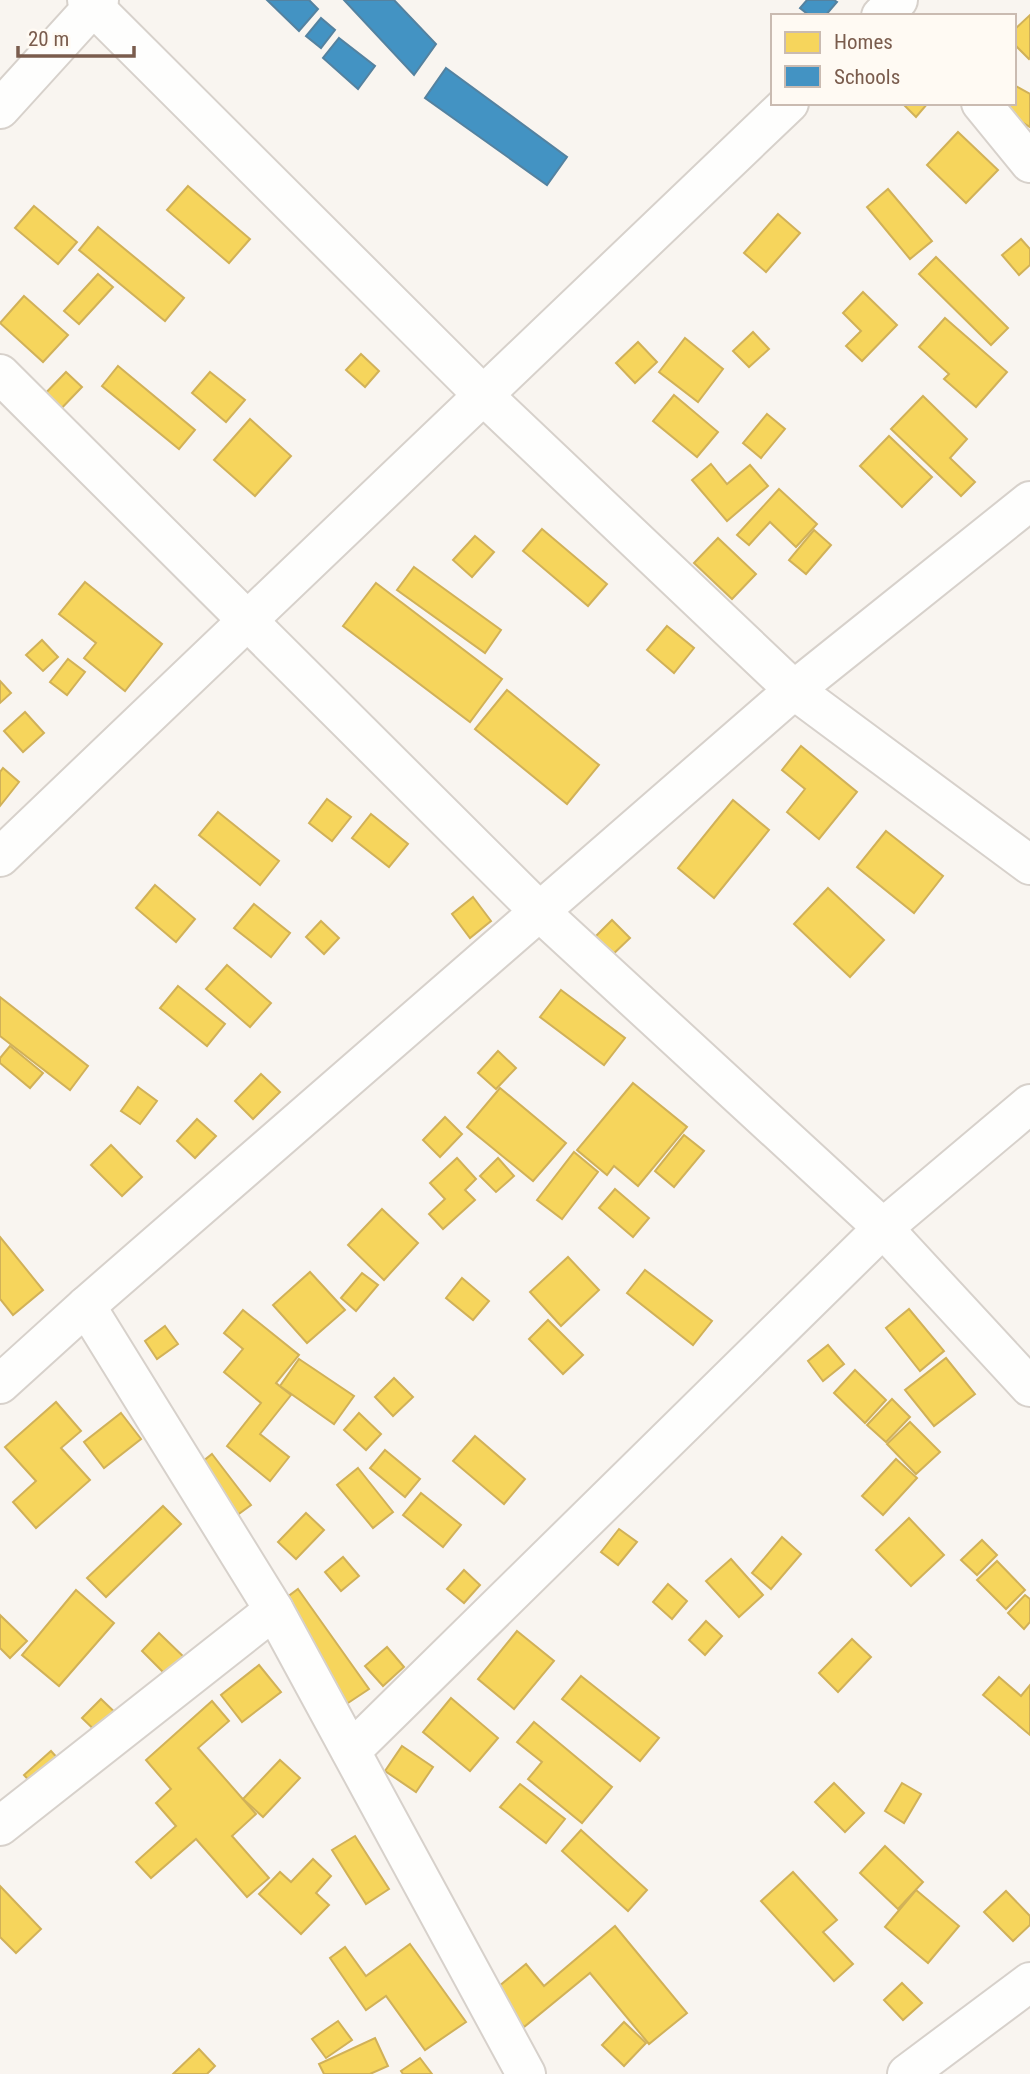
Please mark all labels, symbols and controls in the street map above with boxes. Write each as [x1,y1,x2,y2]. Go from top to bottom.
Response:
scale bar [18,14,133,58]
legend [771,14,1016,105]
text: 20 m [28,27,69,51]
text: Homes [834,30,893,54]
text: Schools [834,65,900,89]

